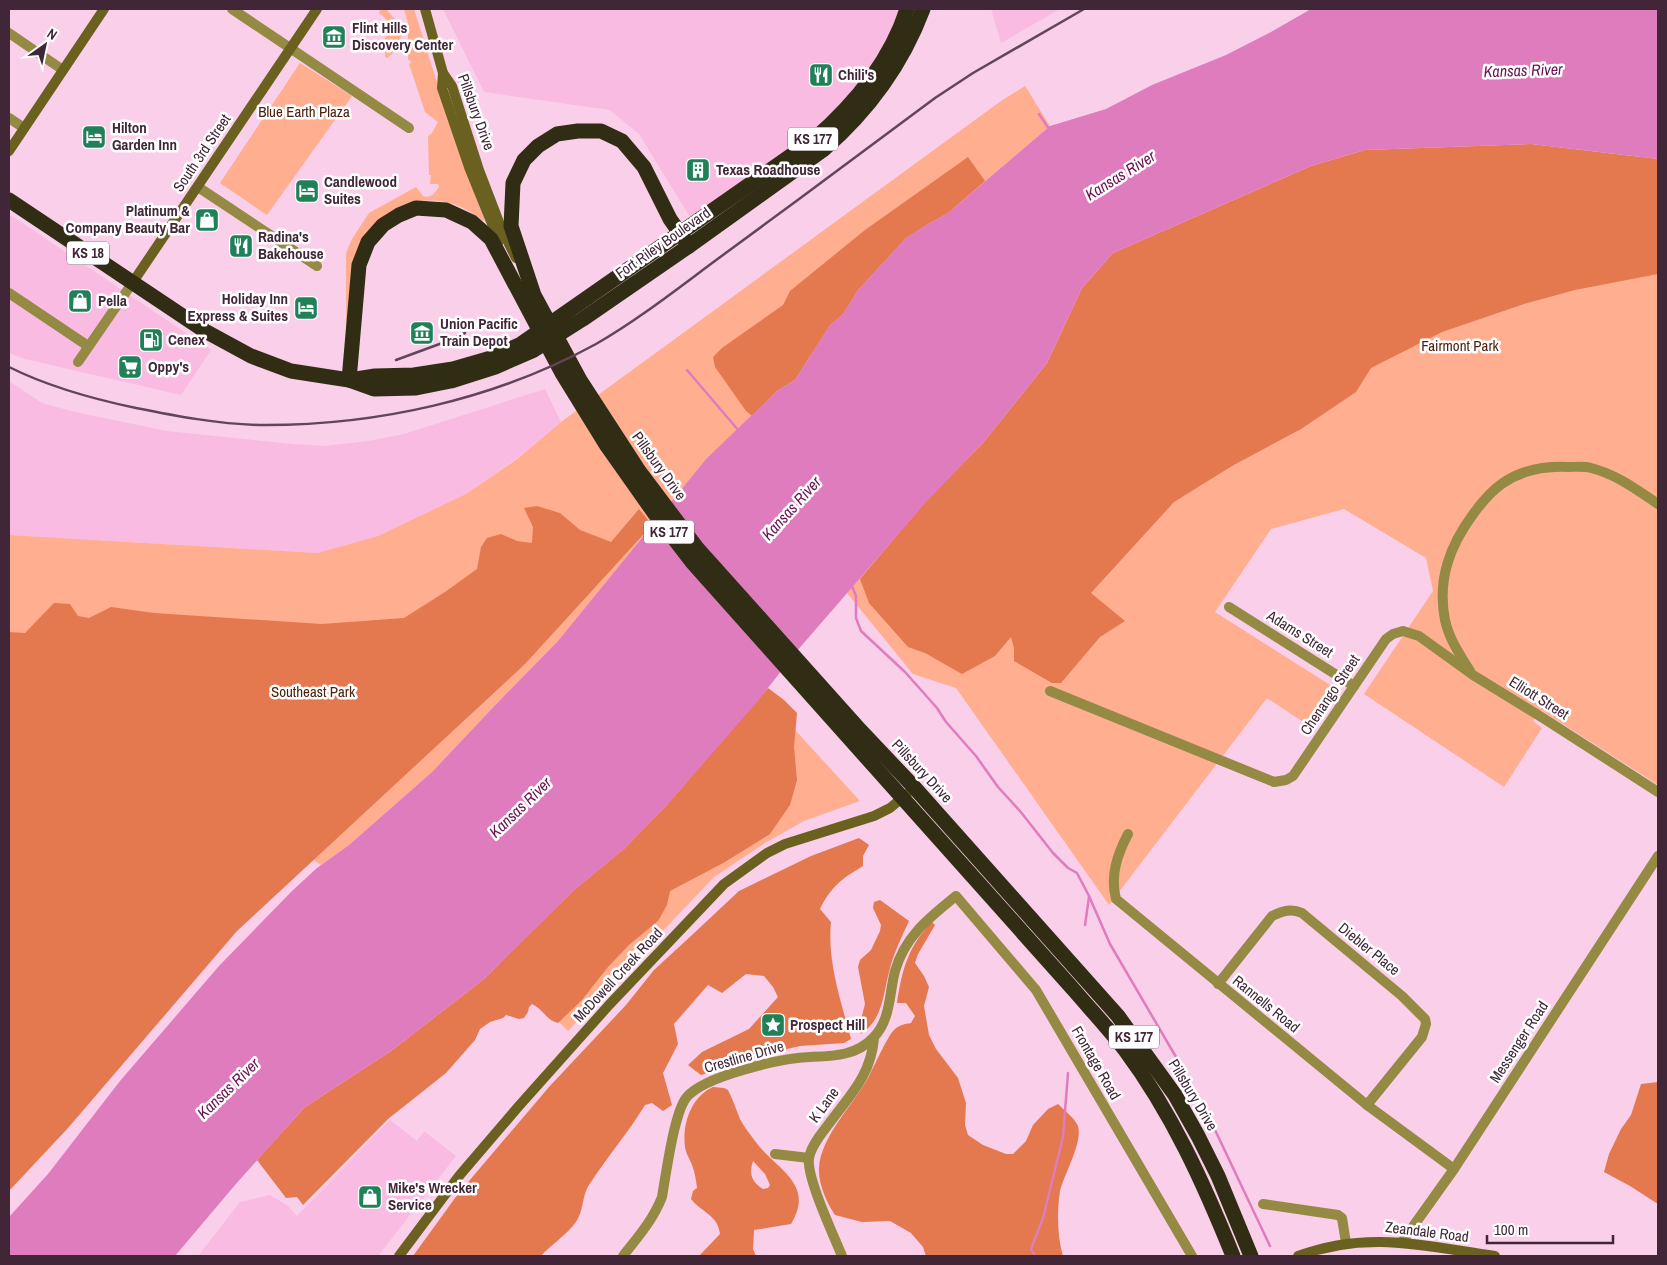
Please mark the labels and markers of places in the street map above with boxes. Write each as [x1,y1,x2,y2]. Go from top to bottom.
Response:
place label: Flint Hills Discovery Center [352,17,453,55]
museum icon: Flint Hills Discovery Center [321,24,347,50]
restaurant icon: Chili's [808,62,834,88]
place label: Chili's [838,64,875,85]
place label: Hilton Garden Inn [112,117,177,155]
hotel icon: Hilton Garden Inn [81,124,107,150]
building icon: Texas Roadhouse [685,157,711,183]
place label: Texas Roadhouse [716,159,821,180]
place label: Candlewood Suites [324,171,397,209]
hotel icon: Candlewood Suites [294,178,320,204]
place label: Platinum & Company Beauty Bar [66,200,190,238]
shop icon: Platinum & Company Beauty Bar [194,207,220,233]
place label: Radina's Bakehouse [258,226,324,264]
restaurant icon: Radina's Bakehouse [228,233,254,259]
shop icon: Pella [67,288,93,314]
place label: Holiday Inn Express & Suites [187,288,288,326]
place label: Pella [98,290,127,311]
hotel icon: Holiday Inn Express & Suites [293,295,319,321]
place label: Union Pacific Train Depot [440,313,518,351]
museum icon: Union Pacific Train Depot [409,320,435,346]
fuel station icon: Cenex [138,327,164,353]
place label: Cenex [168,329,205,350]
supermarket icon: Oppy's [117,354,143,380]
place label: Oppy's [148,356,189,377]
place icon: Prospect Hill [760,1012,786,1038]
place label: Prospect Hill [790,1014,865,1035]
place label: Mike's Wrecker Service [388,1177,477,1215]
shop icon: Mike's Wrecker Service [357,1184,383,1210]

